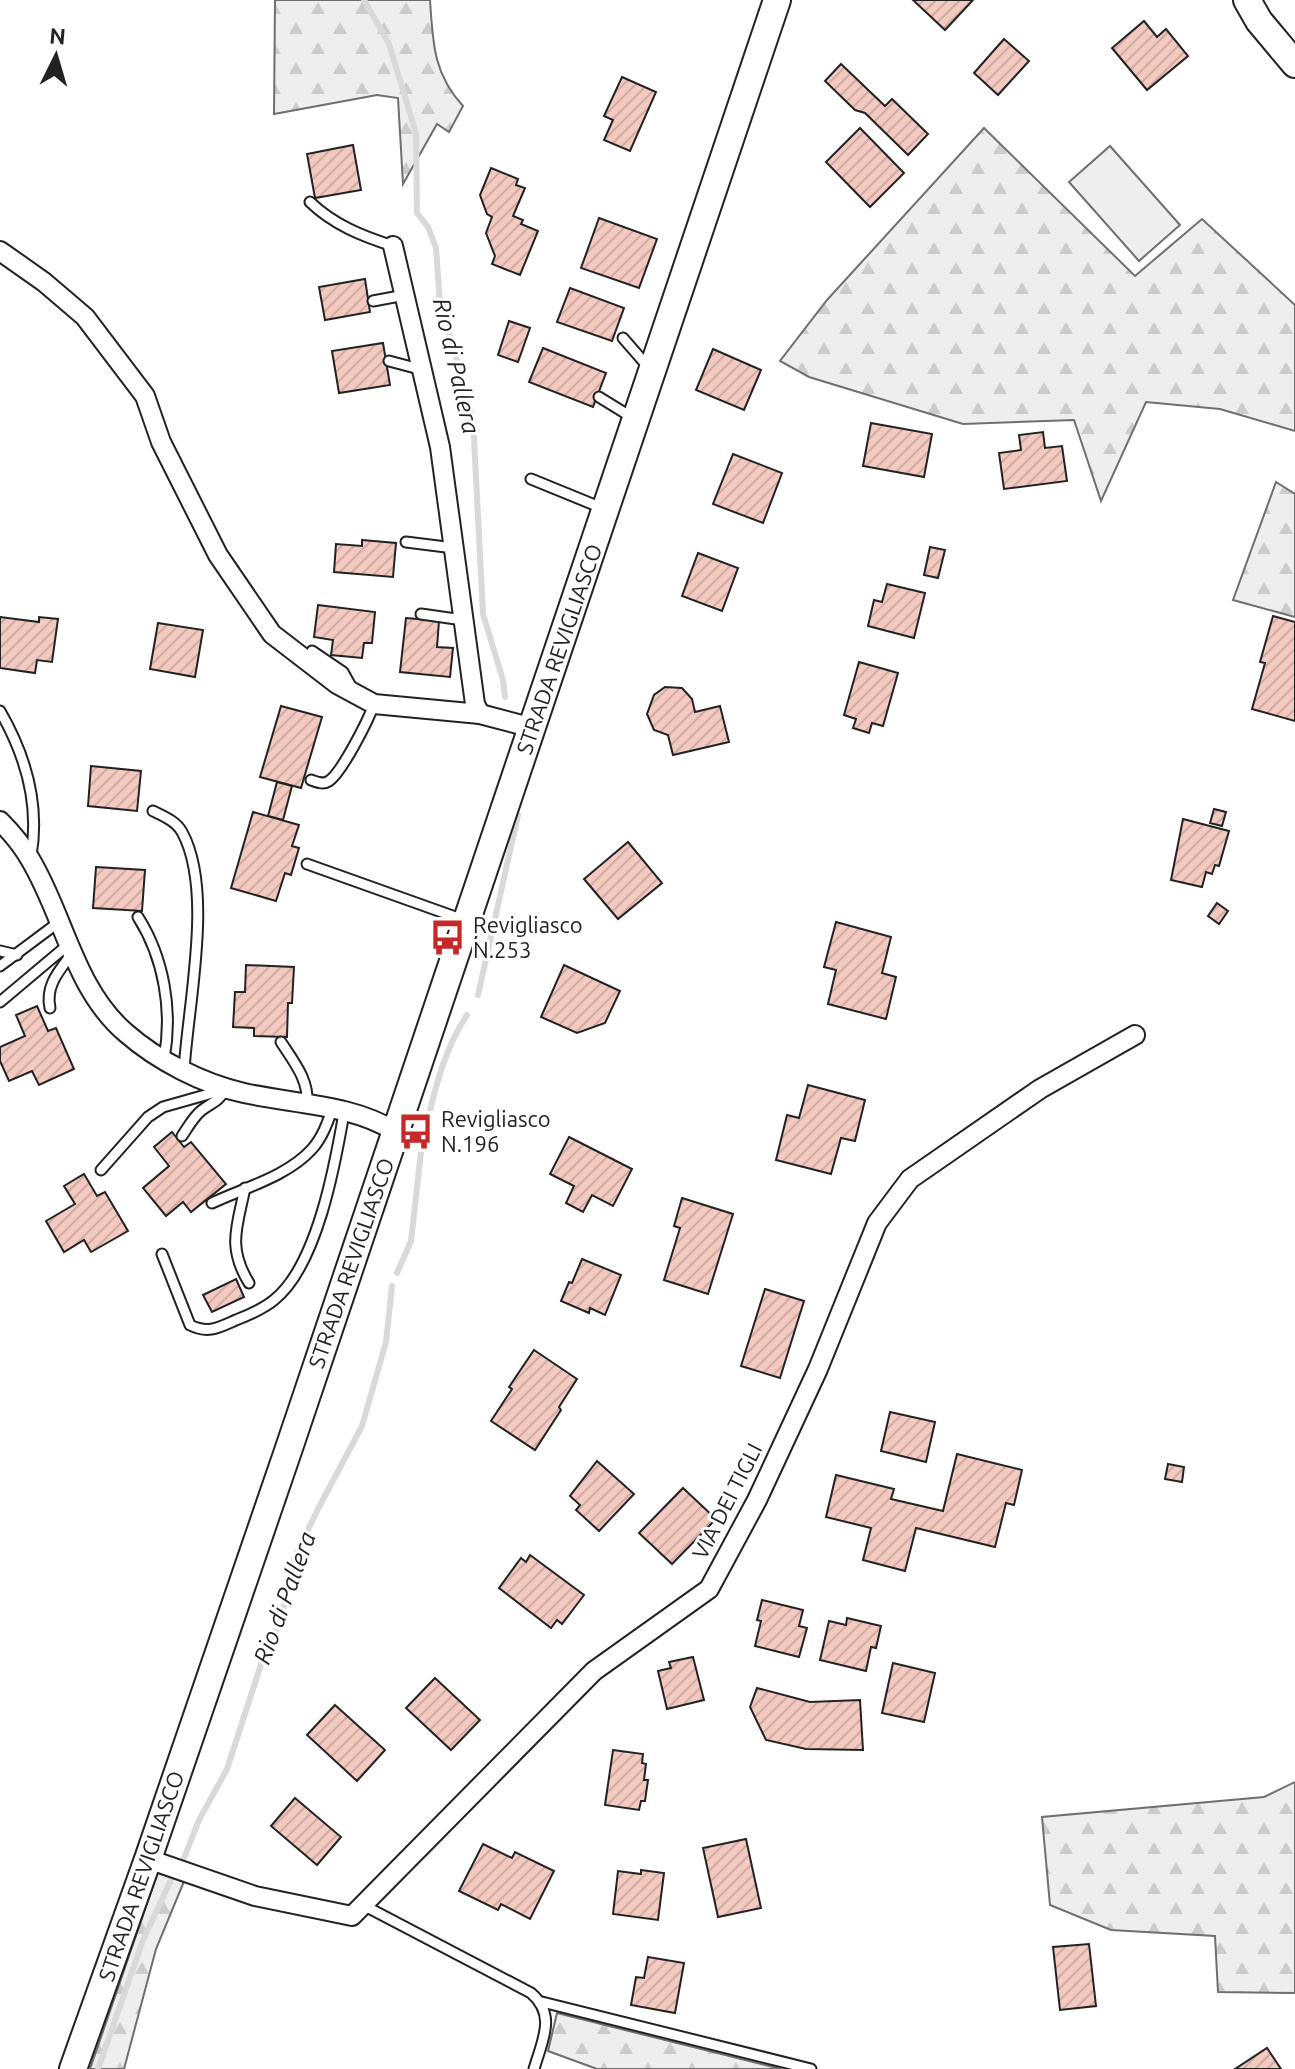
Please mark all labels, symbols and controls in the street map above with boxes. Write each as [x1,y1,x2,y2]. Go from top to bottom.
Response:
north arrow [16,16,96,96]
text: N [49,22,67,49]
water label: Rio di Pallera [428,295,485,436]
street label: STRADA REVIGLIASCO [511,540,606,757]
place label: Revigliasco N.253 [473,912,583,962]
bus stop icon: Revigliasco N.253 [428,919,466,957]
place label: Revigliasco N.196 [441,1106,551,1156]
bus stop icon: Revigliasco N.196 [396,1113,434,1151]
street label: STRADA REVIGLIASCO [303,1154,398,1371]
street label: VIA DEI TIGLI [687,1439,766,1563]
water label: Rio di Pallera [248,1528,321,1668]
street label: STRADA REVIGLIASCO [93,1767,188,1984]

